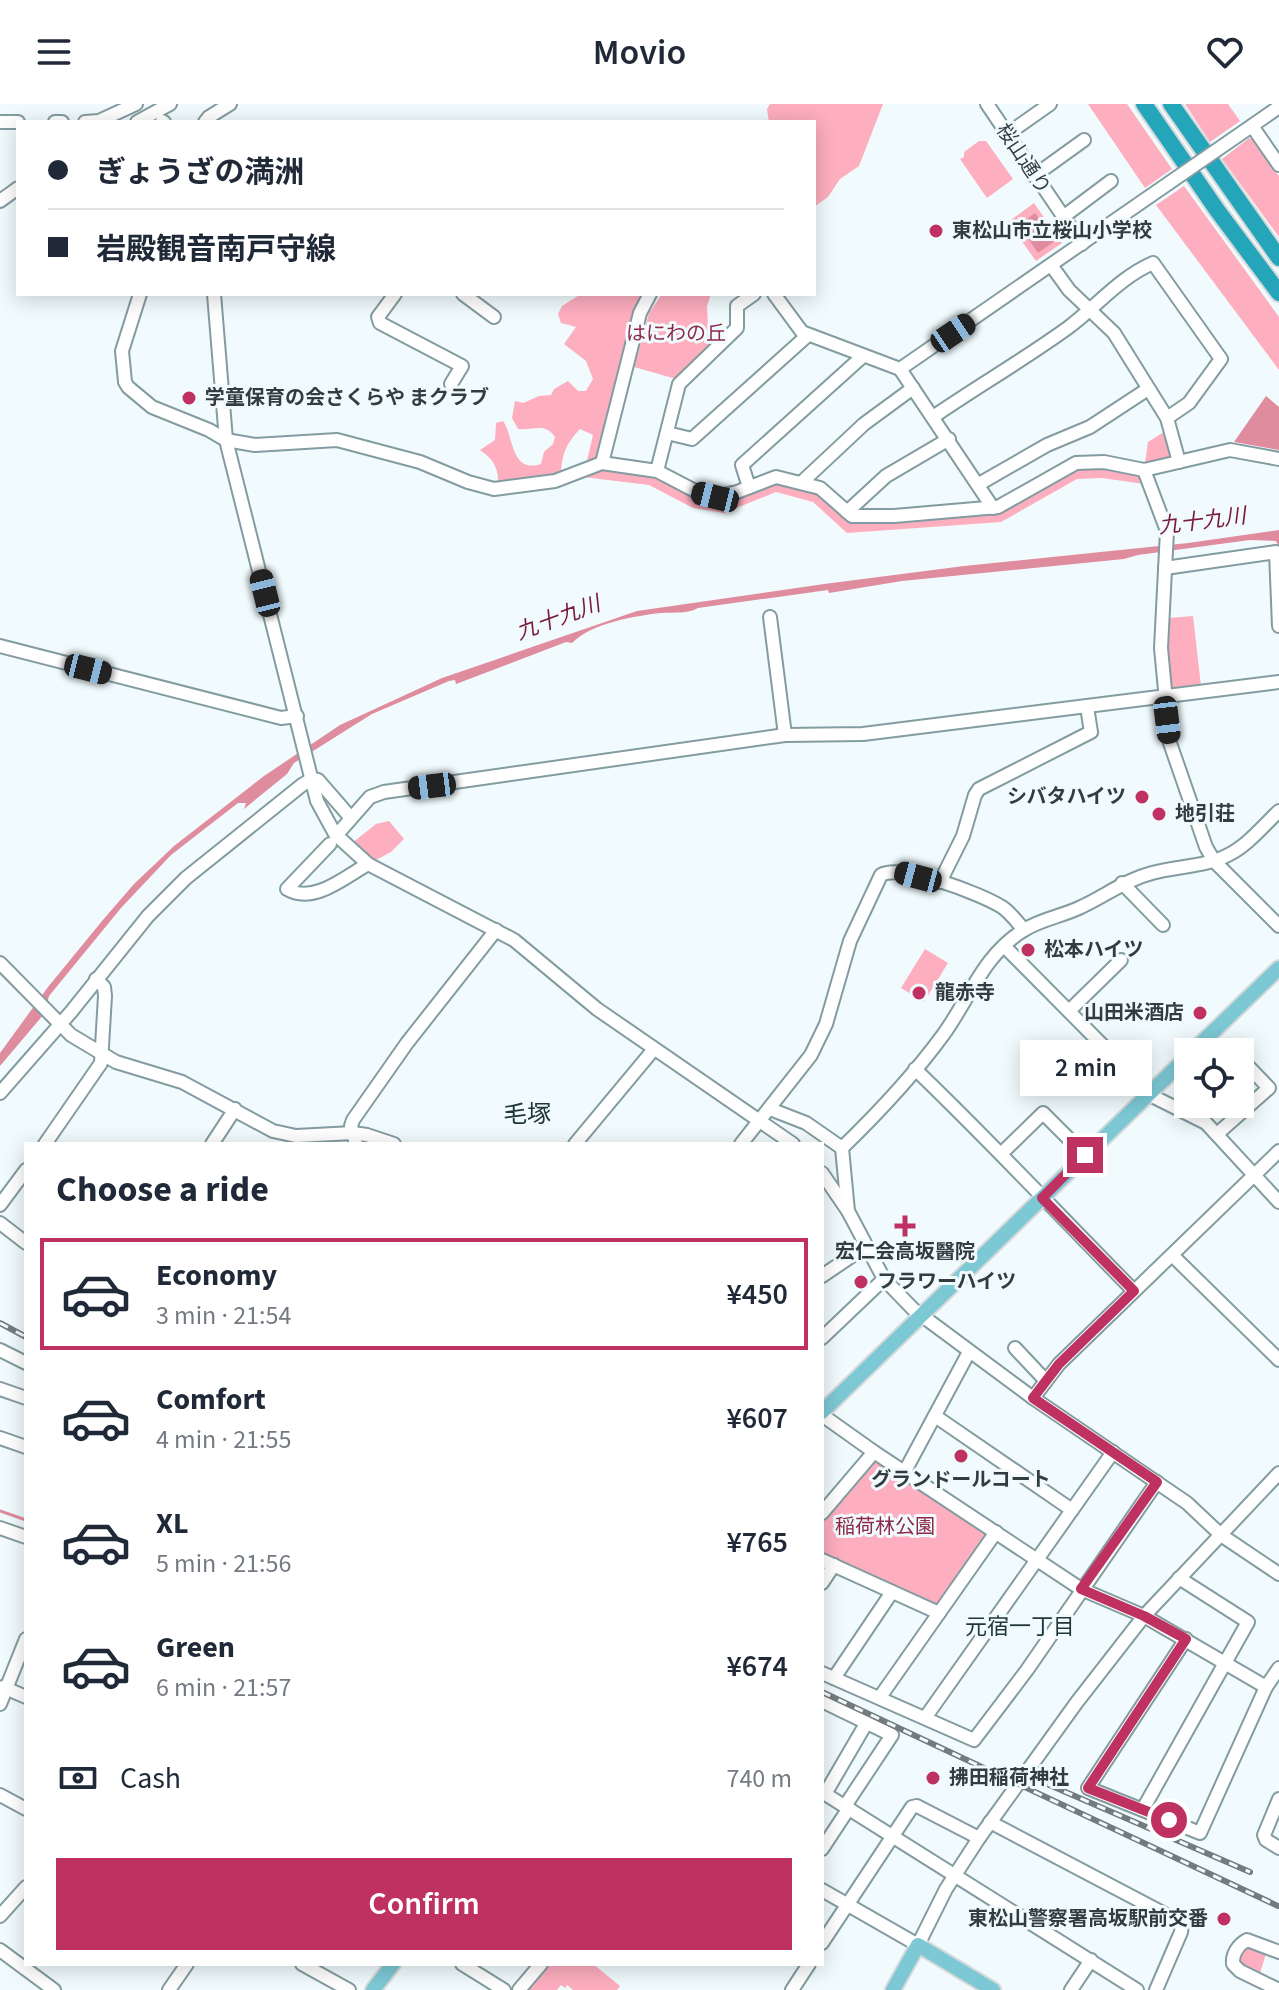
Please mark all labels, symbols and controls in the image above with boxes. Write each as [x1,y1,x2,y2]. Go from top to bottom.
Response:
text: Movio [593,27,686,78]
icon: menu [32,30,76,74]
icon: heart [1203,30,1247,74]
street label: 桜山通り [989,118,1057,200]
text: ぎょうざの満洲 [96,151,305,194]
place label: 東松山市立桜山小学校 [952,217,1152,245]
marker: 東松山市立桜山小学校 [927,222,945,240]
text: 岩殿観音南戸守線 [96,228,336,271]
car [926,310,980,356]
park label: はにわの丘 [626,320,726,348]
place label: 学童保育の会さくらや まクラブ [205,384,489,412]
marker: 学童保育の会さくらや まクラブ [180,389,198,407]
car [689,480,741,514]
water label: 九十九川 [1156,500,1250,542]
car [248,567,282,619]
water label: 九十九川 [511,587,607,648]
car [62,652,114,686]
car [1152,695,1182,745]
car [407,771,457,801]
place label: シバタハイツ [1007,783,1126,811]
marker: シバタハイツ [1133,788,1151,806]
place label: 地引荘 [1175,800,1235,828]
marker: 地引荘 [1150,805,1168,823]
car [892,859,944,895]
place label: 松本ハイツ [1044,936,1144,964]
marker: 松本ハイツ [1019,941,1037,959]
place label: 龍赤寺 [935,979,995,1007]
marker: 龍赤寺 [910,984,928,1002]
place label: 山田米酒店 [1084,999,1184,1027]
marker: 山田米酒店 [1191,1004,1209,1022]
map controls [1174,1038,1254,1118]
button: locate [1174,1038,1254,1118]
callout: 2 min [1019,1039,1151,1095]
text: 2 min [1055,1049,1117,1086]
district label: 毛塚 [503,1097,551,1132]
route end [1067,1137,1103,1173]
text: Choose a ride [56,1164,269,1215]
marker: 宏仁会高坂醫院 [894,1215,916,1237]
place label: 宏仁会高坂醫院 [835,1238,975,1266]
text: Economy [156,1254,277,1297]
icon: car [60,1258,132,1330]
place label: フラワーハイツ [877,1268,1016,1296]
text: ¥450 [726,1273,788,1316]
marker: フラワーハイツ [852,1273,870,1291]
text: 3 min · 21:54 [156,1297,291,1334]
text: Comfort [156,1378,266,1421]
icon: car [60,1382,132,1454]
text: ¥607 [726,1397,788,1440]
text: 4 min · 21:55 [156,1421,291,1458]
marker: グランドールコート [952,1447,970,1465]
place label: グランドールコート [871,1466,1051,1494]
text: XL [156,1502,189,1545]
icon: car [60,1506,132,1578]
park label: 稲荷林公園 [835,1513,935,1541]
text: ¥765 [726,1521,788,1564]
text: 5 min · 21:56 [156,1545,291,1582]
district label: 元宿一丁目 [965,1611,1075,1643]
text: Green [156,1626,235,1669]
icon: car [60,1630,132,1702]
text: ¥674 [726,1645,788,1688]
text: 6 min · 21:57 [156,1669,291,1706]
icon: cash [56,1756,100,1800]
text: Cash [120,1757,181,1800]
text: 740 m [726,1760,792,1797]
place label: 拂田稲荷神社 [949,1764,1069,1792]
marker: 拂田稲荷神社 [924,1769,942,1787]
route start [1151,1802,1187,1838]
button: Confirm [56,1858,792,1950]
place label: 東松山警察署高坂駅前交番 [968,1905,1208,1933]
marker: 東松山警察署高坂駅前交番 [1215,1910,1233,1928]

